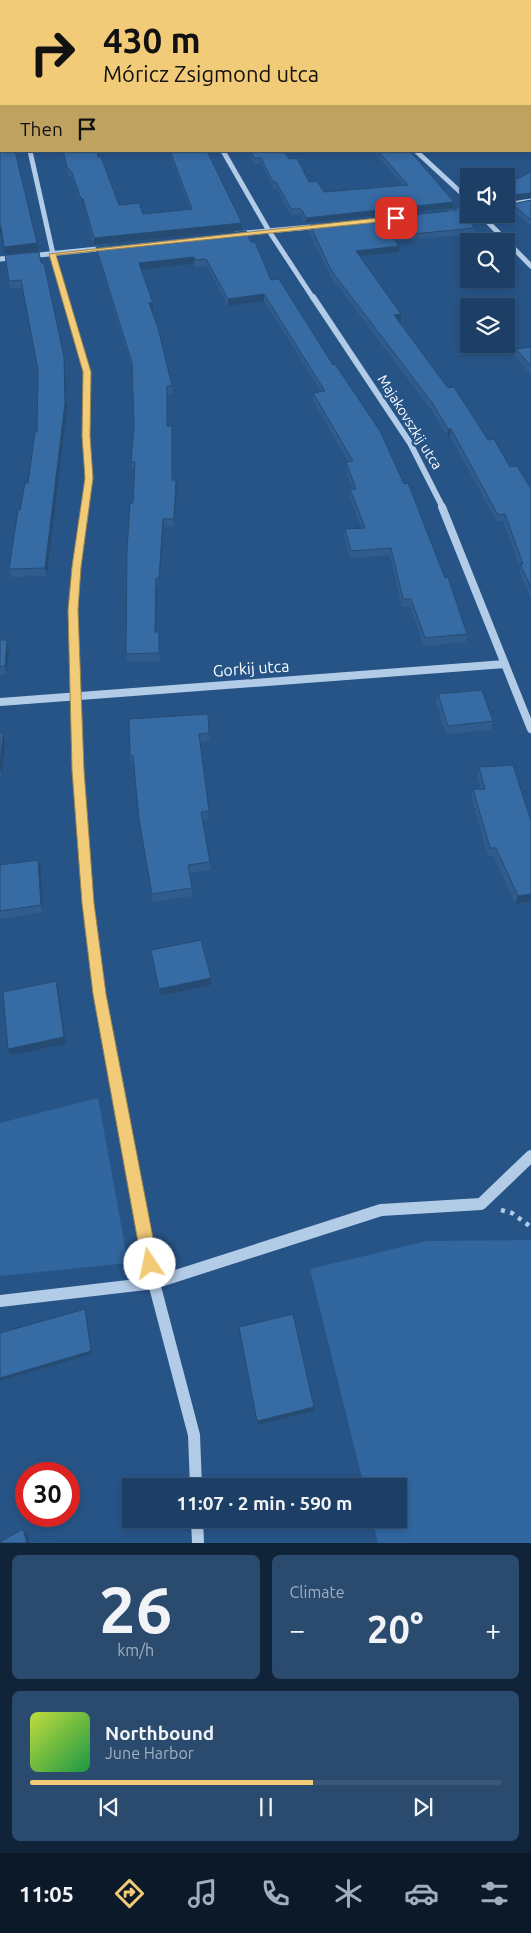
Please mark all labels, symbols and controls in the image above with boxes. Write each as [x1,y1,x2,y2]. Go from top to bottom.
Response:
icon: right [20,20,85,85]
text: 430 m [103,20,201,60]
text: Móricz Zsigmond utca [103,61,319,86]
icon: arrive [73,115,101,143]
text: Then [20,118,63,140]
map controls [460,168,515,353]
button: sound [460,168,515,223]
pin [375,197,417,239]
icon: arrive [382,204,410,232]
button: search [460,233,515,288]
button: layers [460,298,515,353]
street label: Majakovszkij utca [374,372,446,472]
street label: Gorkij utca [212,656,290,680]
position arrow [123,1237,175,1289]
speed limit sign: 30 [15,1462,80,1527]
text: 11:07 · 2 min · 590 m [177,1492,352,1514]
text: 26 [99,1572,172,1645]
text: Climate [290,1583,345,1601]
text: 20° [367,1608,423,1650]
text: − [290,1614,305,1645]
text: + [485,1614,501,1645]
text: km/h [117,1641,154,1659]
text: Northbound [105,1722,214,1744]
text: June Harbor [105,1744,194,1762]
icon: previous [95,1793,123,1821]
icon: pause [252,1793,280,1821]
icon: next [409,1793,437,1821]
icon: directions [112,1876,147,1911]
icon: music [185,1876,220,1911]
icon: phone [258,1876,293,1911]
icon: climate [331,1876,366,1911]
icon: car [404,1876,439,1911]
icon: filters [477,1876,512,1911]
text: 11:05 [19,1881,74,1906]

